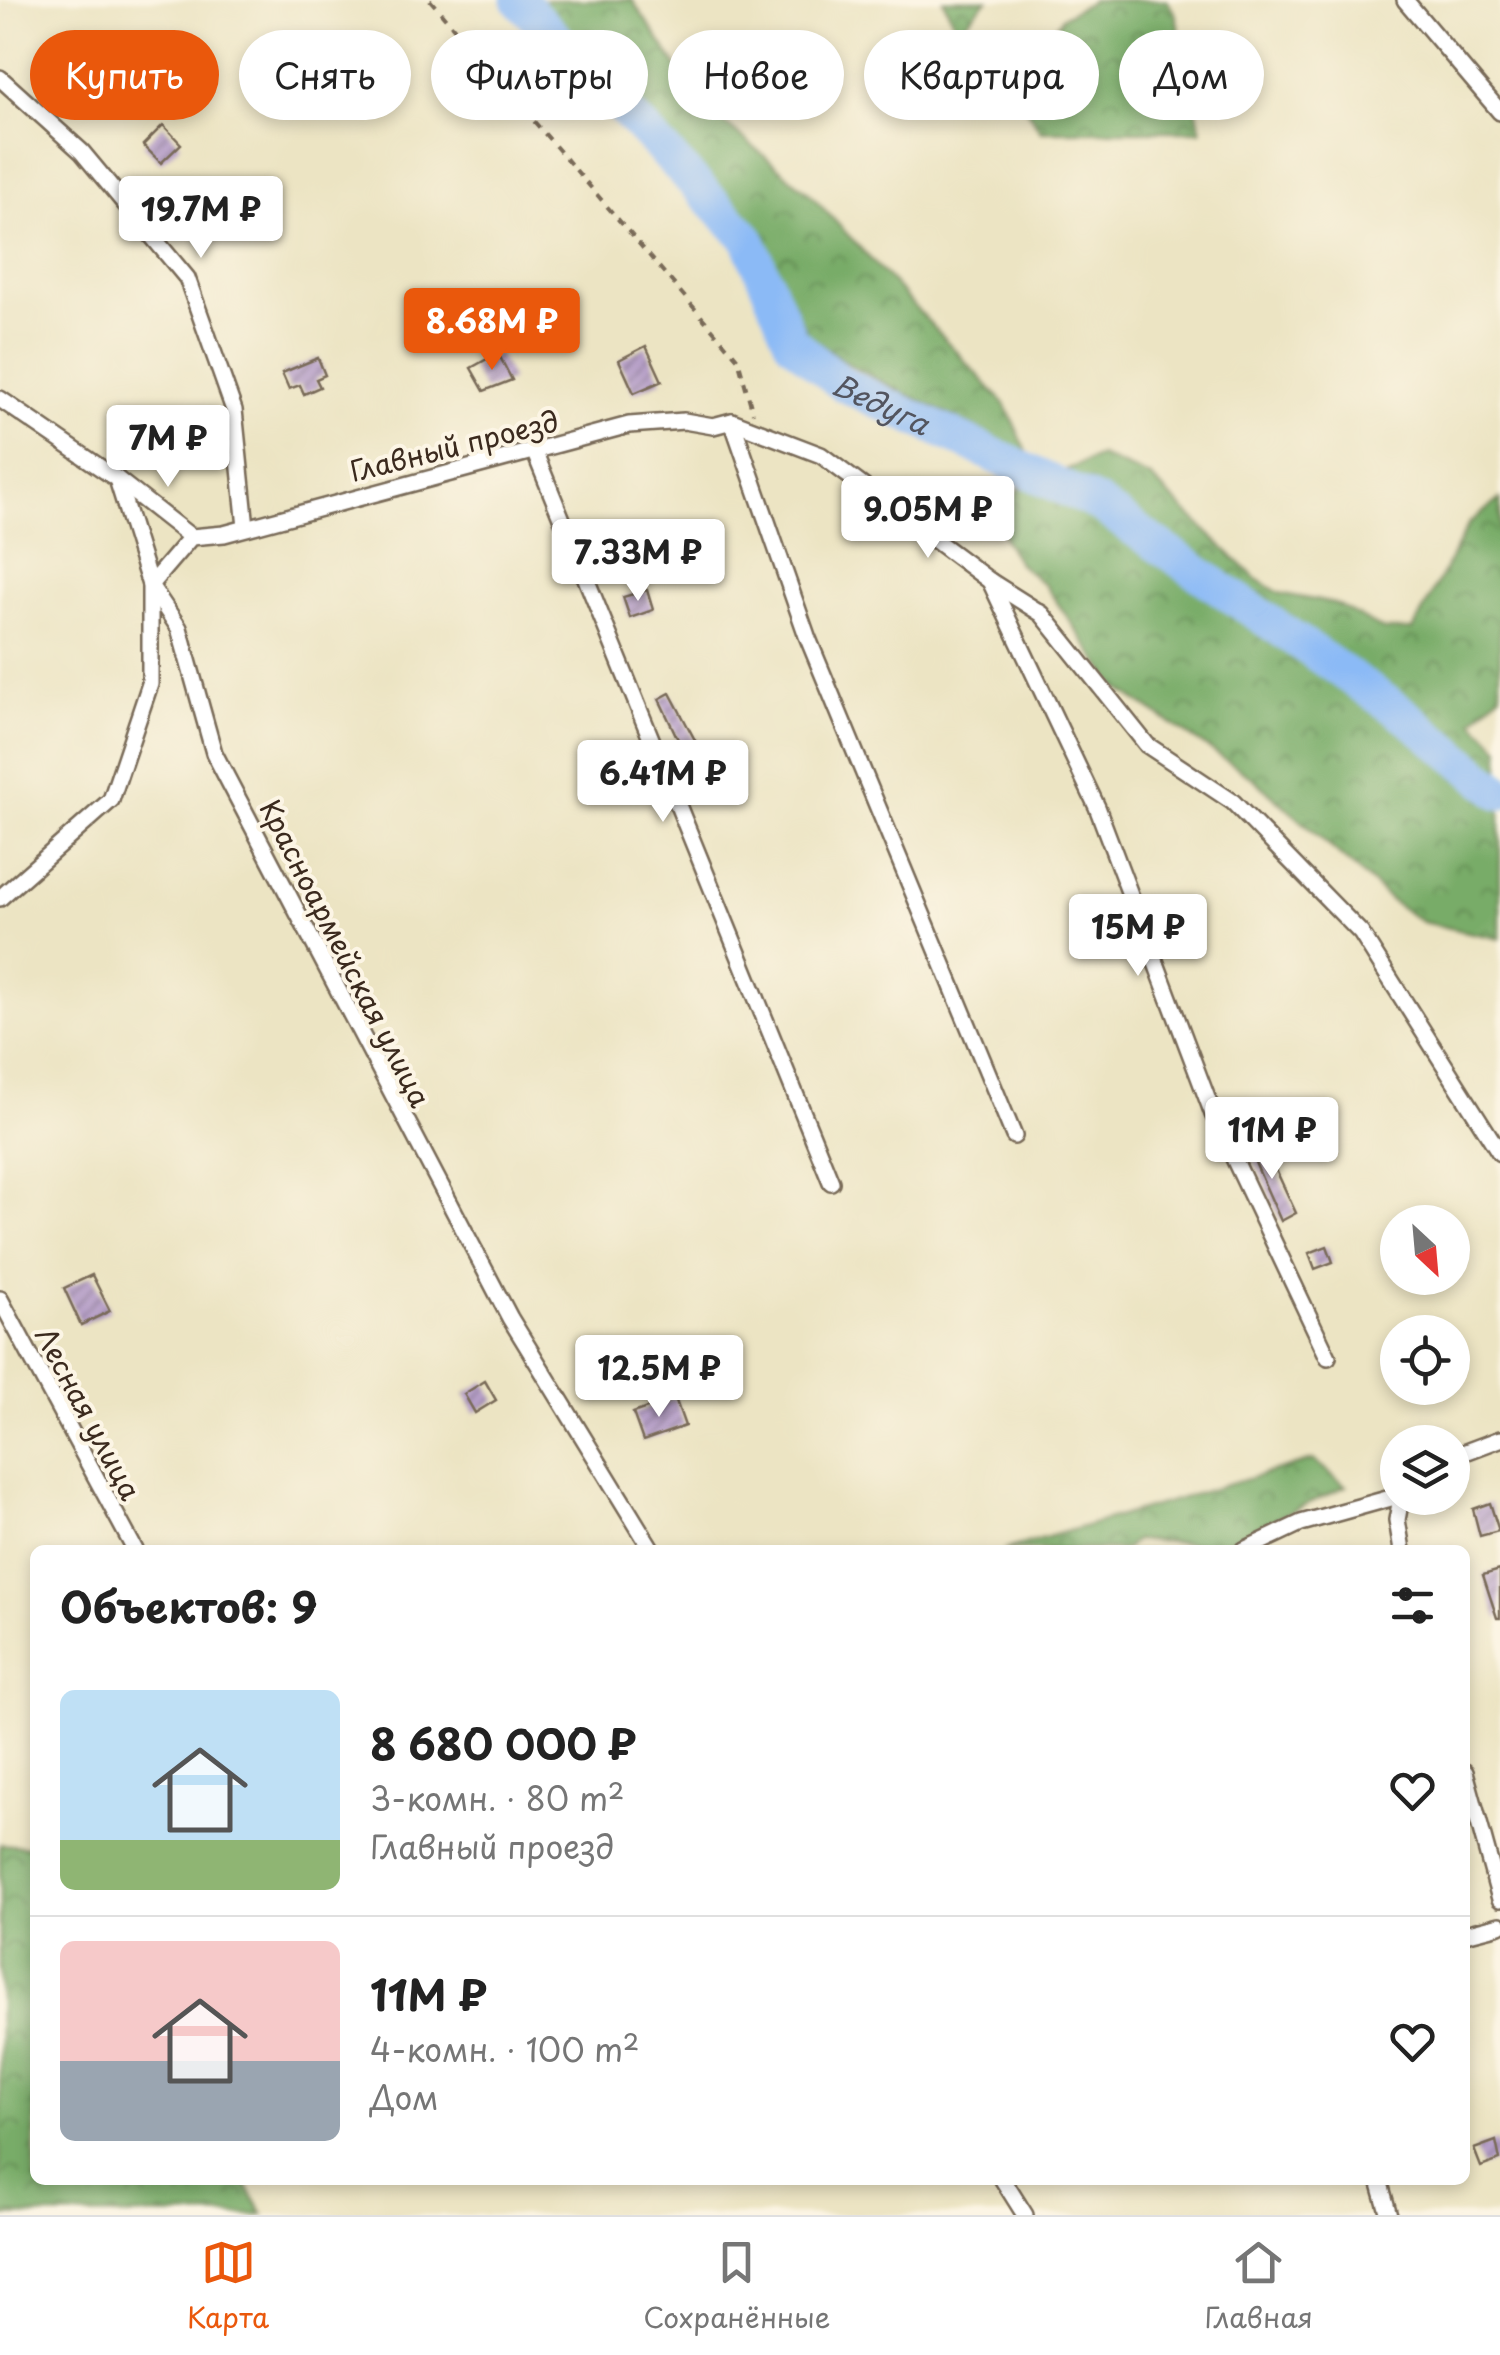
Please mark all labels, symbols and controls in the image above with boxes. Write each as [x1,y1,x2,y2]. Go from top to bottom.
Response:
chip: Купить [30,30,219,120]
chip: Снять [239,30,411,120]
chip: Фильтры [431,30,648,120]
chip: Новое [668,30,844,120]
chip: Квартира [864,30,1099,120]
chip: Дом [1119,30,1264,120]
pin: 19.7M ₽ [109,176,293,261]
text: 19.7M ₽ [141,184,261,232]
pin: 8.68M ₽ [400,288,584,373]
text: 8.68M ₽ [426,296,558,344]
water label: Ведуга [825,360,939,445]
street label: Главный проезд [345,398,563,492]
pin: 7M ₽ [109,405,227,490]
text: 7M ₽ [128,413,208,461]
pin: 9.05M ₽ [836,476,1020,561]
text: 9.05M ₽ [863,484,993,532]
pin: 7.33M ₽ [546,519,730,604]
text: 7.33M ₽ [574,527,702,575]
pin: 6.41M ₽ [571,740,755,825]
text: 6.41M ₽ [599,748,727,796]
street label: Красноармейская улица [250,792,442,1114]
pin: 15M ₽ [1068,894,1208,979]
text: 15M ₽ [1091,902,1185,950]
pin: 11M ₽ [1202,1097,1342,1182]
text: 11M ₽ [1227,1105,1317,1153]
north arrow [1380,1205,1470,1295]
map controls [1380,1205,1470,1515]
button: locate [1380,1315,1470,1405]
street label: Лесная улица [25,1319,153,1507]
pin: 12.5M ₽ [567,1335,751,1420]
text: 12.5M ₽ [597,1343,721,1391]
button: layers [1380,1425,1470,1515]
text: Объектов: 9 [60,1574,317,1637]
icon: filters [1385,1578,1440,1633]
text: 8 680 000 ₽ [370,1711,636,1774]
icon: home [140,1730,260,1850]
icon: heart [1385,1763,1440,1818]
text: 3-комн. · 80 m² [370,1774,624,1822]
text: Главный проезд [370,1822,614,1870]
text: 11M ₽ [370,1962,487,2025]
icon: home [140,1981,260,2101]
icon: heart [1385,2014,1440,2069]
text: 4-комн. · 100 m² [370,2025,639,2073]
text: Дом [370,2073,439,2121]
tab: Карта [187,2235,269,2338]
tab: Сохранённые [643,2235,830,2338]
tab: Главная [1205,2235,1313,2338]

